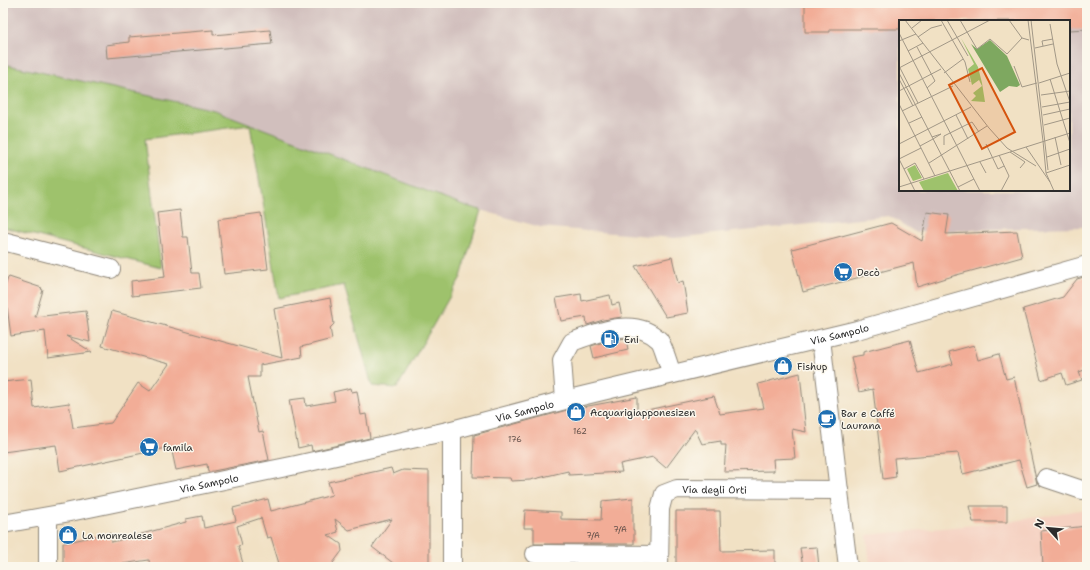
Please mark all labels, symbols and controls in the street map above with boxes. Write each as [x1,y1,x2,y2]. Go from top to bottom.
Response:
inset map [899,20,1070,191]
supermarket icon: Decò [832,261,854,283]
place label: Decò [857,266,880,279]
street label: Via Sampolo [809,320,870,348]
fuel station icon: Eni [599,328,621,350]
place label: Eni [624,333,639,346]
shop icon: Fishup [772,355,794,377]
place label: Fishup [797,360,828,373]
street label: Via Sampolo [494,397,555,425]
shop icon: Acquarigiapponesizen [565,401,587,423]
place label: Acquarigiapponesizen [590,406,695,419]
place label: Bar e Caffé Laurana [841,407,895,432]
cafe icon: Bar e Caffé Laurana [816,408,838,430]
house number: 162 [573,426,587,437]
house number: 176 [508,434,522,445]
supermarket icon: famila [138,436,160,458]
place label: famila [163,441,194,454]
street label: Via Sampolo [178,471,240,496]
street label: Via degli Orti [682,483,747,496]
north arrow [1028,508,1068,548]
text: N [1031,516,1048,531]
shop icon: La monrealese [57,524,79,546]
house number: 7/A [613,524,627,535]
place label: La monrealese [82,529,153,542]
house number: 7/A [586,530,600,541]

